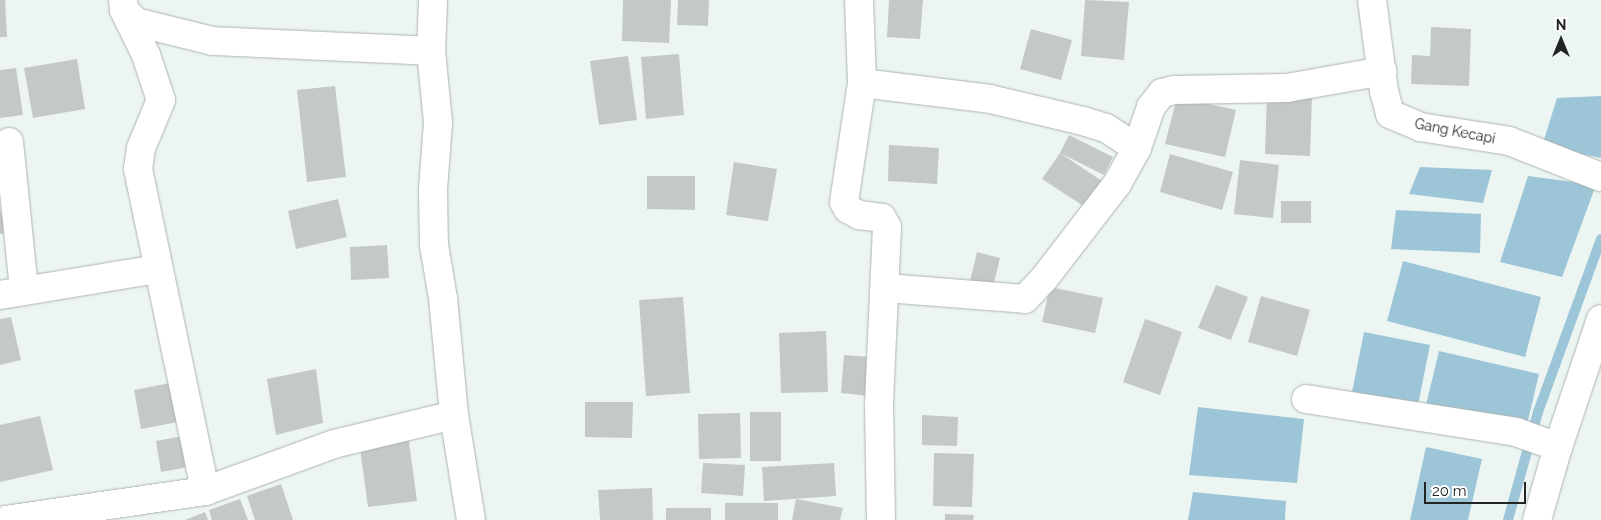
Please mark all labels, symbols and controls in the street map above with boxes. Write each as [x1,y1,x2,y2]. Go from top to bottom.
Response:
north arrow [1536,15,1586,65]
text: N [1556,17,1566,33]
street label: Gang Kecapi [1413,115,1497,147]
scale bar [1426,472,1528,504]
text: 20 m [1432,482,1467,500]

